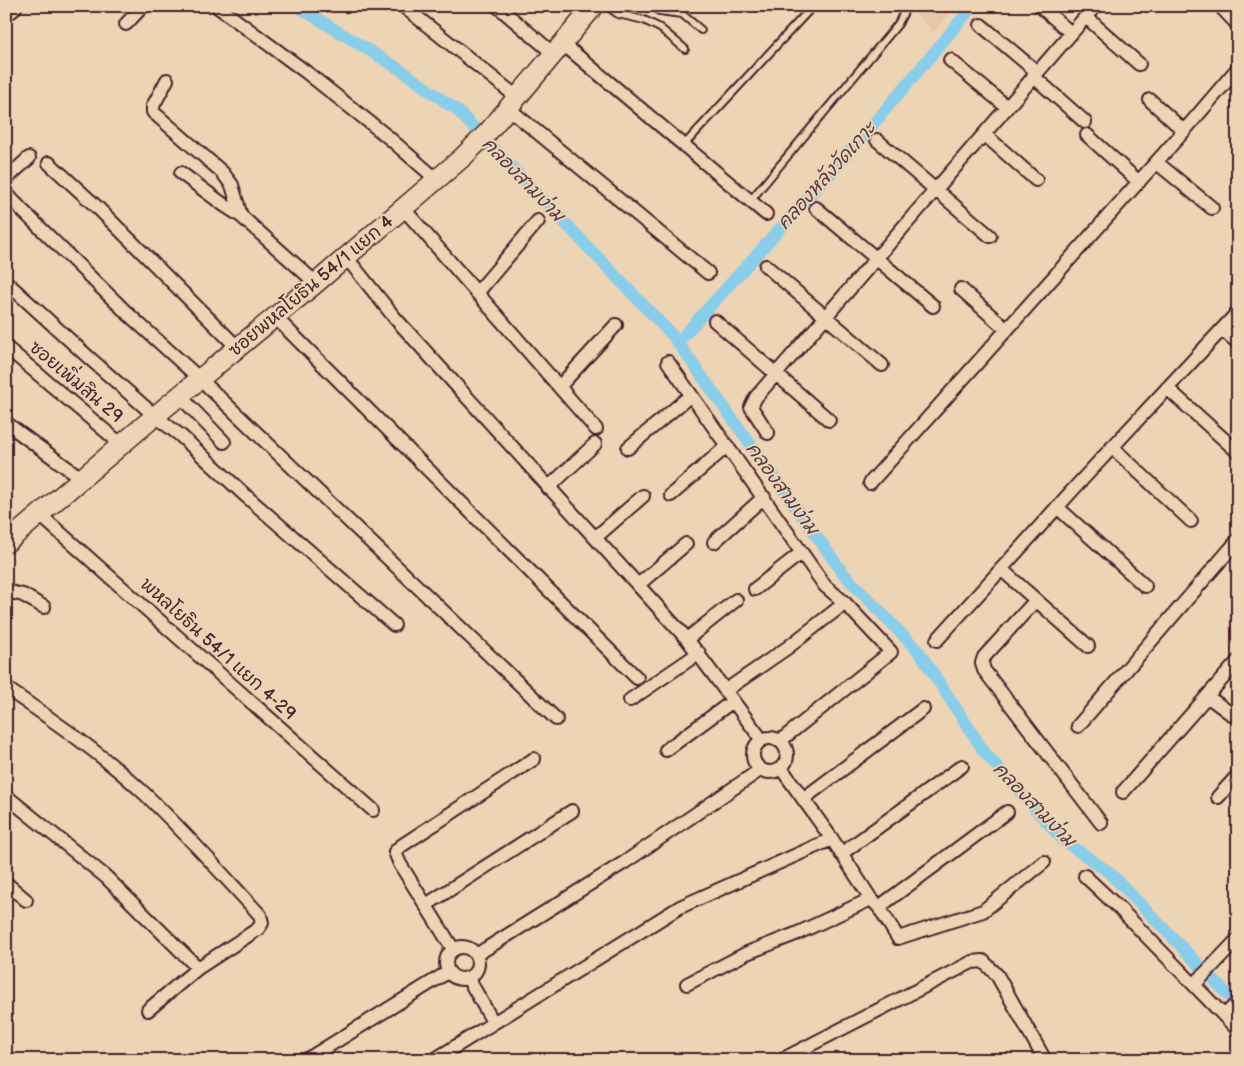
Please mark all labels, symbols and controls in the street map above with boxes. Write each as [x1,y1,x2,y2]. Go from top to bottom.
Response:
water label: คลองหลังวัดเกาะ [773,116,883,235]
water label: คลองสามง่าม [477,132,571,229]
street label: ซอยพหลโยธิน 54/1 แยก 4 [223,209,398,361]
street label: ซอยเพิ่มสิน 29 [25,331,132,427]
water label: คลองสามง่าม [741,438,825,542]
street label: พหลโยธิน 54/1 แยก 4-29 [136,571,302,724]
water label: คลองสามง่าม [988,757,1082,854]

